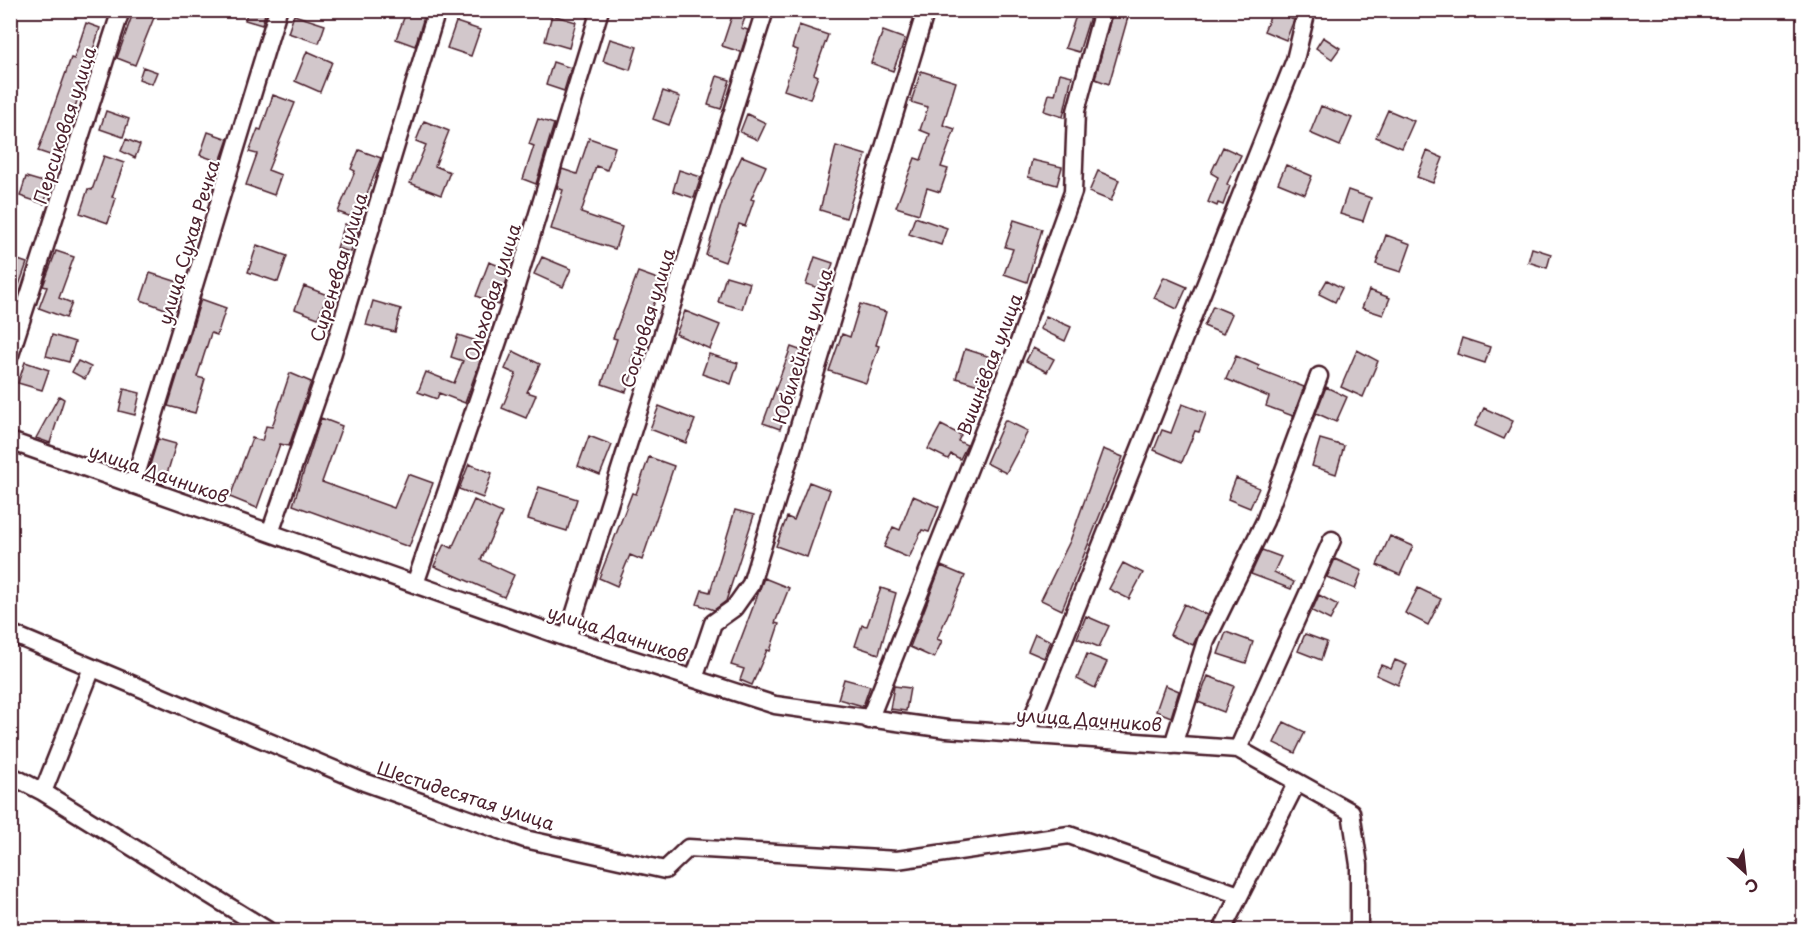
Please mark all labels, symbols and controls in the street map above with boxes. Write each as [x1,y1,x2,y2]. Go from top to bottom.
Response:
street label: Персиковая улица [26,42,102,207]
street label: улица Сухая Речка [150,156,226,328]
street label: Сиреневая улица [302,188,374,345]
street label: Ольховая улица [457,219,527,364]
street label: Сосновая улица [613,244,681,391]
street label: Юбилейная улица [765,264,839,427]
street label: Вишнёвая улица [950,289,1029,439]
street label: улица Дачников [86,436,232,510]
street label: улица Дачников [544,598,692,668]
street label: улица Дачников [1015,700,1163,738]
street label: Шестидесятая улица [374,754,559,837]
north arrow [1715,842,1775,902]
text: С [1741,873,1763,900]

